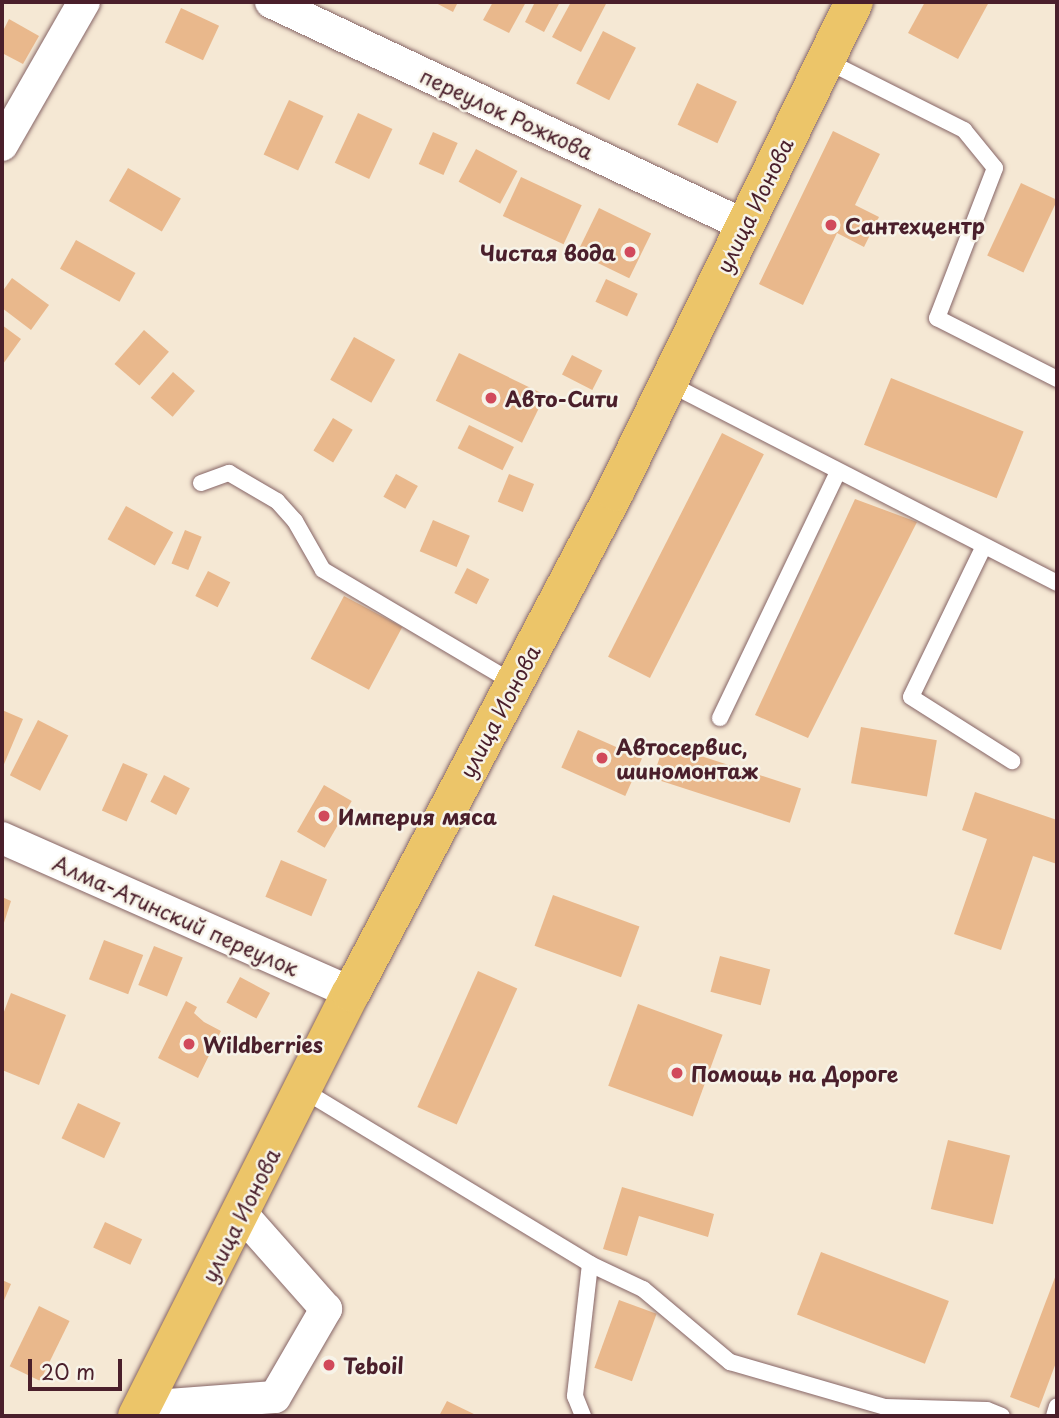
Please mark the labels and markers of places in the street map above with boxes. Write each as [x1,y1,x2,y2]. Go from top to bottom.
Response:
place label: Сантехцентр [845,212,985,238]
marker: Сантехцентр [823,217,839,233]
place label: Чистая вода [480,239,616,265]
marker: Чистая вода [622,244,638,260]
place label: Авто-Сити [505,385,619,411]
marker: Авто-Сити [483,390,499,406]
place label: Автосервис, шиномонтаж [616,733,758,783]
marker: Автосервис, шиномонтаж [594,750,610,766]
place label: Империя мяса [338,803,497,829]
marker: Империя мяса [316,808,332,824]
place label: Wildberries [203,1031,323,1057]
marker: Wildberries [181,1036,197,1052]
place label: Помощь на Дороге [691,1060,900,1086]
marker: Помощь на Дороге [669,1065,685,1081]
place label: Teboil [343,1352,404,1378]
marker: Teboil [321,1357,337,1373]

